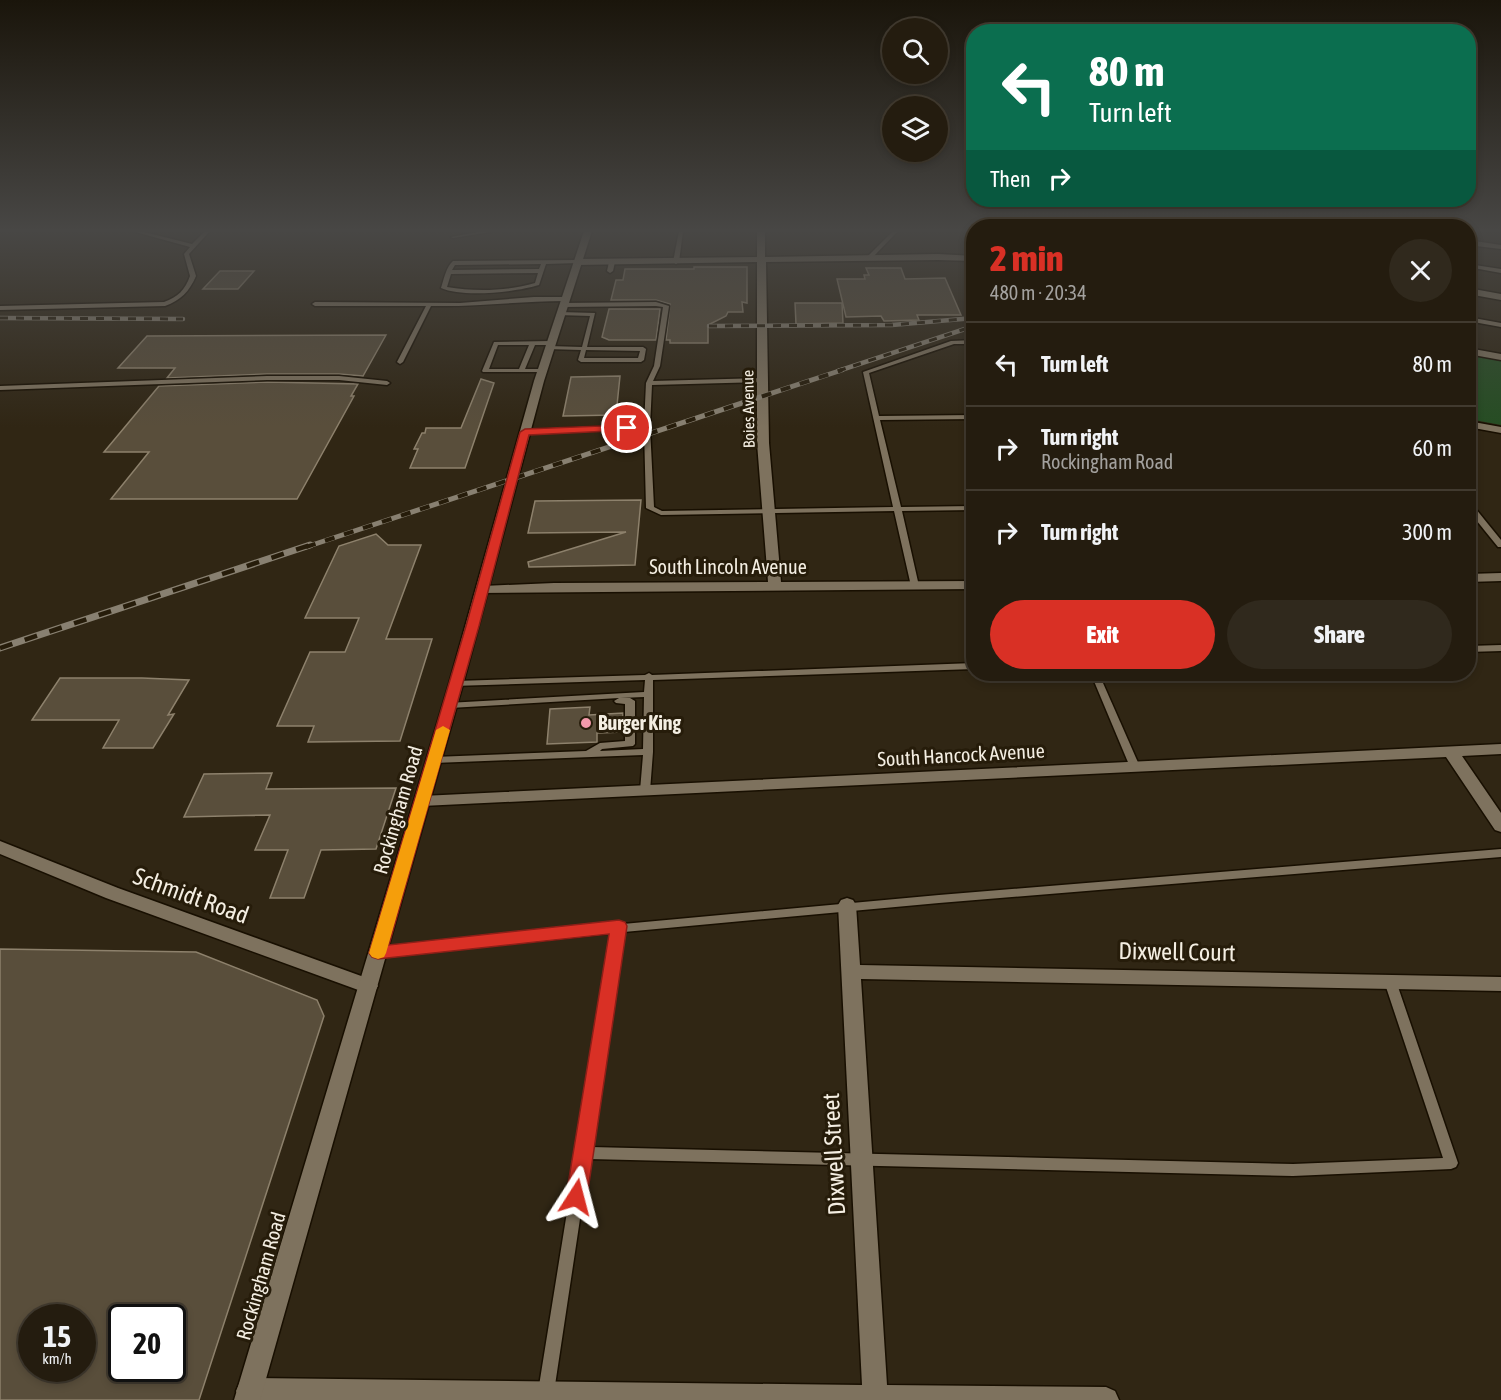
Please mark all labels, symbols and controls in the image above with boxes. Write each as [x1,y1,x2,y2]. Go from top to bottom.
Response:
map controls [882,18,948,162]
button: search [882,18,948,84]
text: 80 m [1089,47,1164,95]
icon: left [990,48,1068,126]
button: layers [882,96,948,162]
text: Turn left [1089,97,1172,128]
icon: right [1043,162,1076,195]
text: Then [990,166,1031,192]
text: 2 min [990,237,1064,279]
button: close [1389,239,1452,302]
text: 480 m · 20:34 [990,281,1087,304]
icon: left [990,348,1023,381]
text: Turn left [1041,351,1108,377]
text: 80 m [1412,351,1452,377]
street label: Boies Avenue [738,370,758,448]
pin [601,402,652,453]
icon: arrive [610,411,643,444]
text: Turn right [1041,424,1118,450]
icon: right [990,432,1023,465]
text: 60 m [1412,435,1452,461]
text: Rockingham Road [1041,450,1173,473]
icon: right [990,516,1023,549]
text: Turn right [1041,519,1118,545]
text: 300 m [1402,519,1452,545]
street label: South Lincoln Avenue [649,555,807,578]
button: Exit [990,600,1215,669]
button: Share [1227,600,1452,669]
place label: Burger King [598,711,681,734]
marker: Burger King [579,716,593,730]
street label: South Hancock Avenue [877,739,1045,770]
street label: Rockingham Road [368,743,427,877]
street label: Schmidt Road [130,862,253,929]
street label: Dixwell Court [1118,937,1236,966]
street label: Dixwell Street [817,1092,850,1216]
position arrow [544,1165,608,1229]
street label: Rockingham Road [231,1209,290,1343]
speed limit sign: 20 [108,1304,186,1382]
text: 15 [43,1319,71,1353]
text: km/h [42,1350,72,1367]

